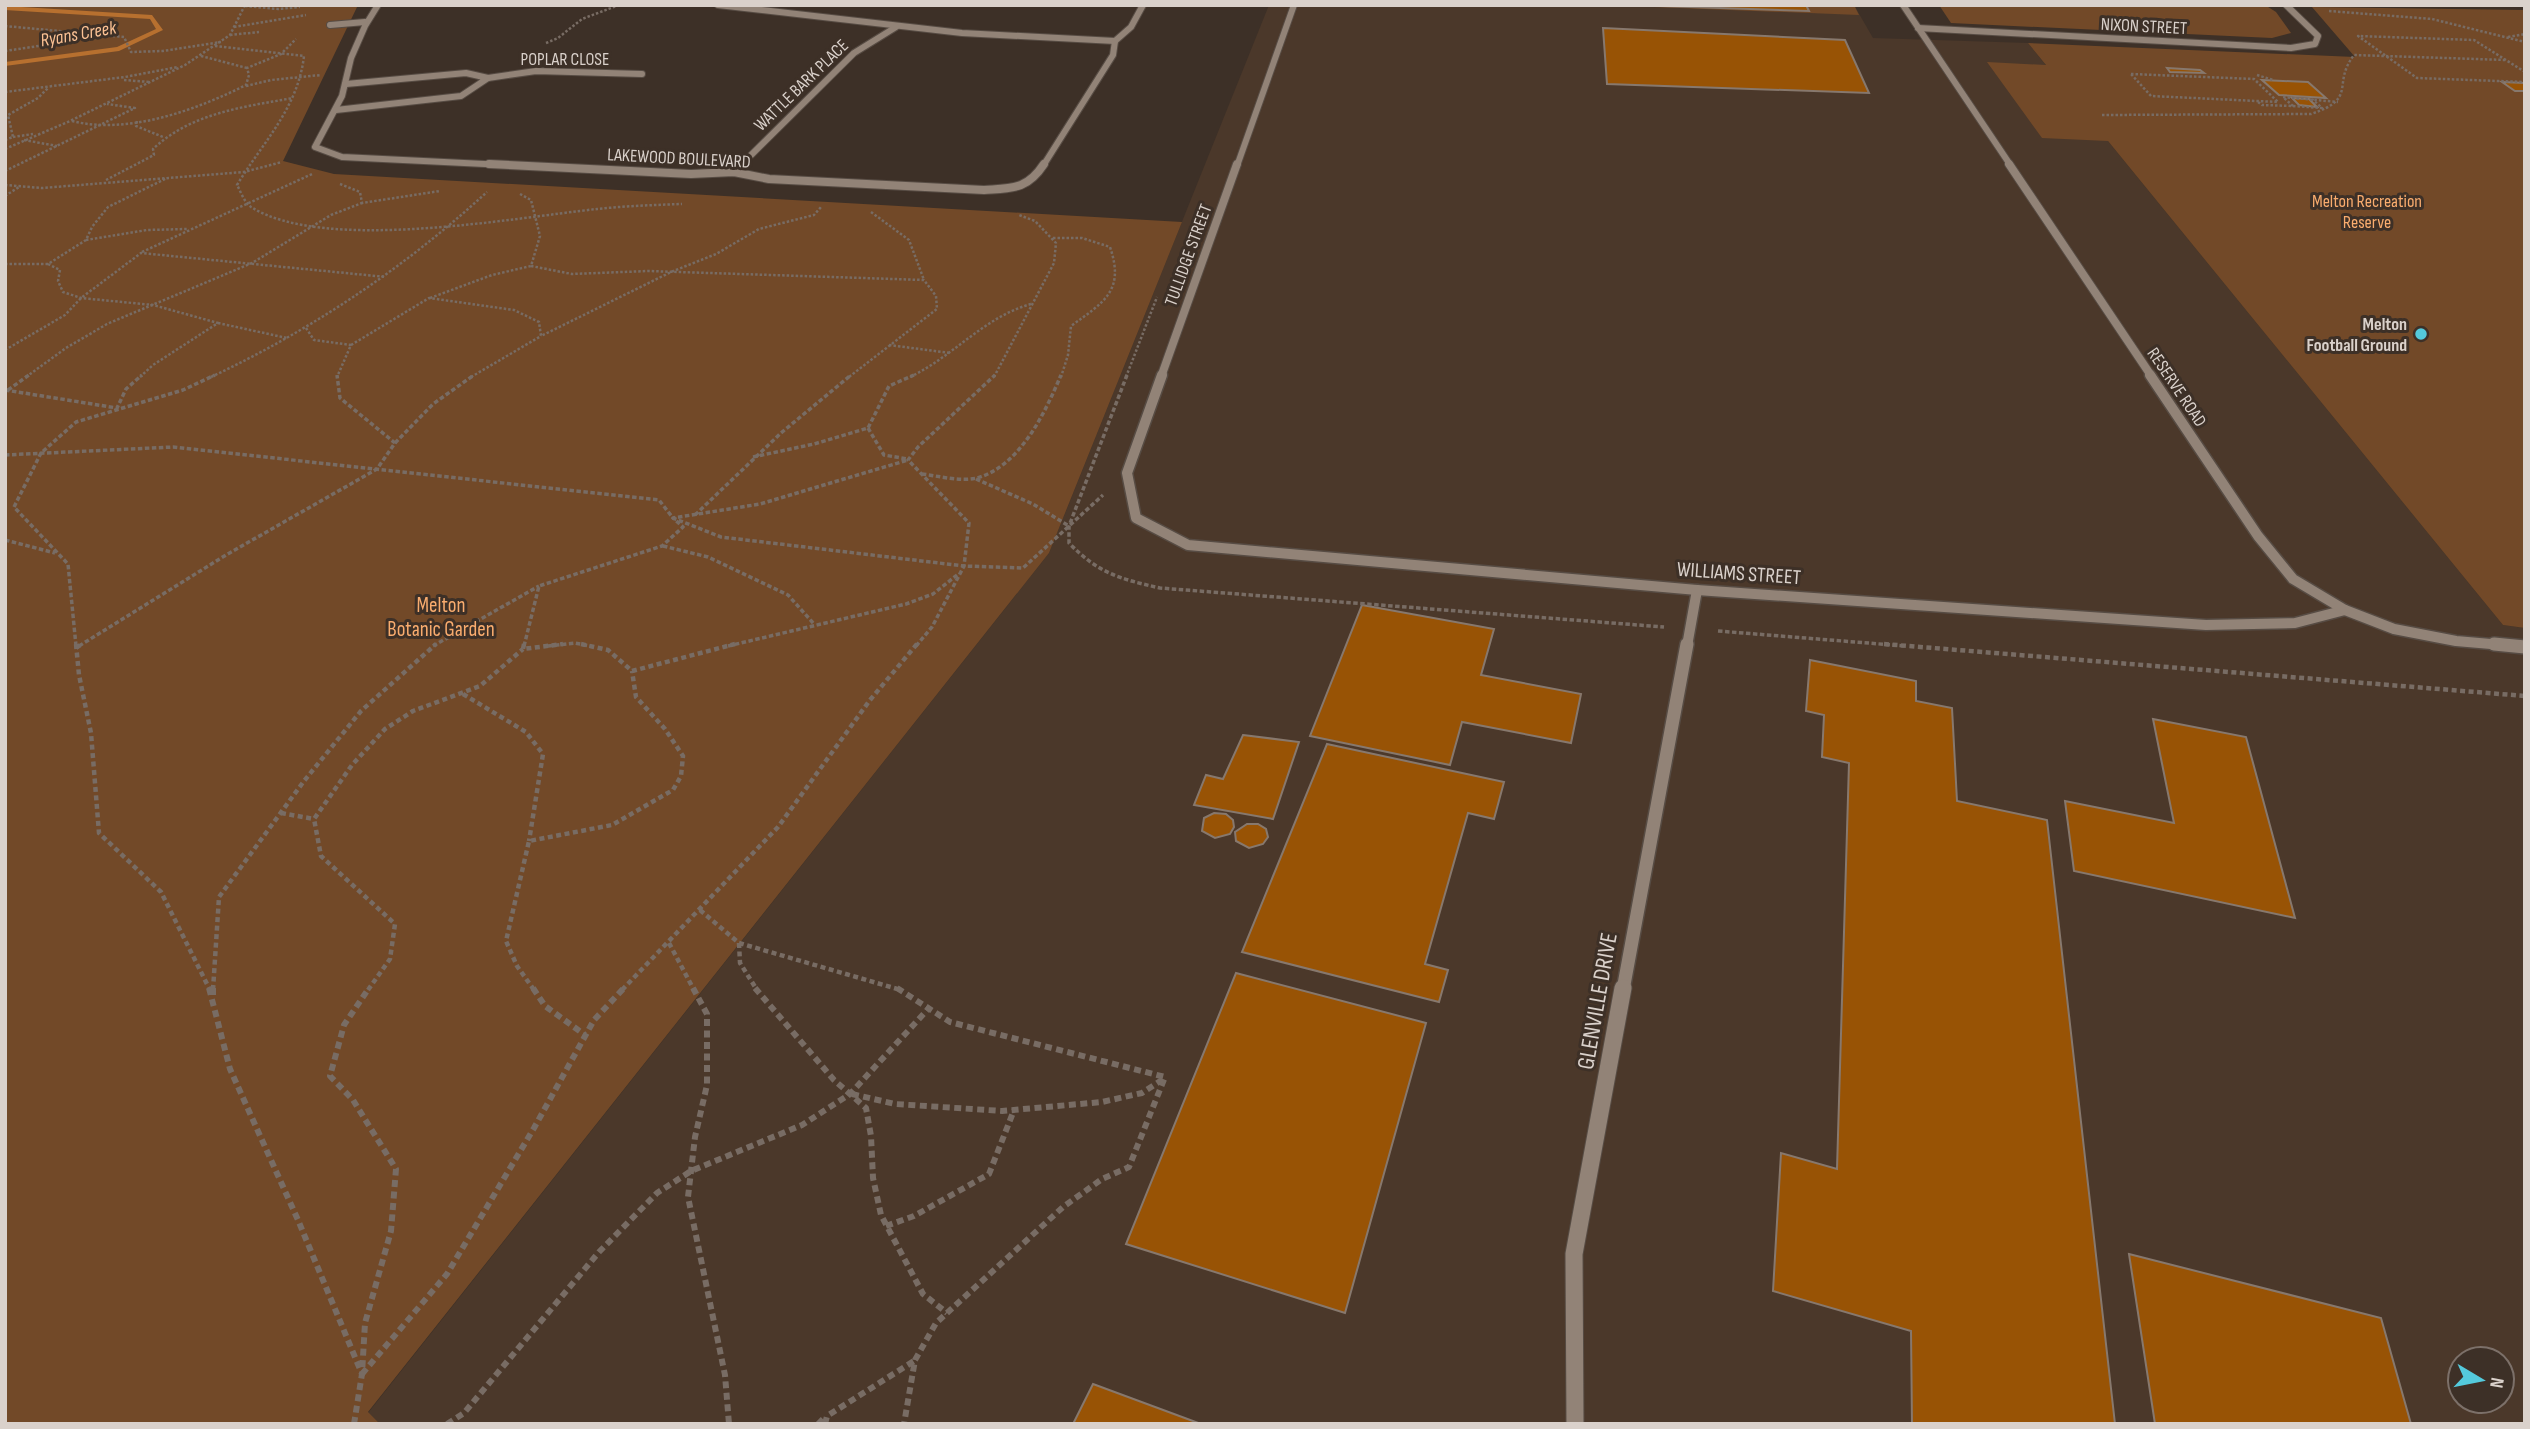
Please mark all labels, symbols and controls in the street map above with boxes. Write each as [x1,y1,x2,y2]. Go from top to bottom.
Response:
street label: NIXON STREET [2100,14,2188,39]
water label: Ryans Creek [39,16,119,52]
street label: WATTLE BARK PLACE [750,35,853,136]
street label: POPLAR CLOSE [521,49,609,70]
street label: LAKEWOOD BOULEVARD [607,144,751,173]
park label: Melton Recreation Reserve [2312,191,2422,233]
street label: TULLIDGE STREET [1160,201,1217,309]
place label: Melton Football Ground [2307,314,2407,356]
marker: Melton Football Ground [2413,326,2429,342]
street label: RESERVE ROAD [2142,344,2211,431]
street label: WILLIAMS STREET [1676,557,1802,590]
park label: Melton Botanic Garden [387,593,495,642]
street label: GLENVILLE DRIVE [1571,930,1624,1072]
north arrow [2446,1345,2516,1415]
text: N [2484,1376,2508,1390]

